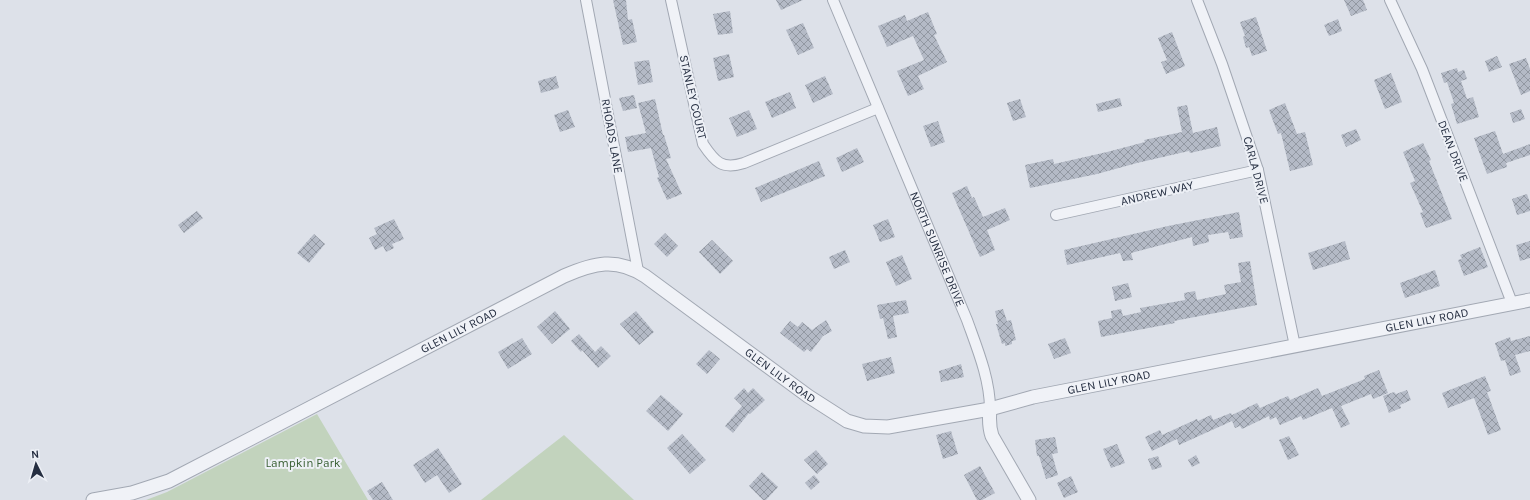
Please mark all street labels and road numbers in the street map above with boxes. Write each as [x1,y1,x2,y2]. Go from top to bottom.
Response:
street label: STANLEY COURT [677,54,709,140]
street label: RHOADS LANE [599,98,625,174]
street label: DEAN DRIVE [1435,118,1471,184]
street label: CARLA DRIVE [1240,135,1272,205]
street label: ANDREW WAY [1119,178,1195,208]
street label: NORTH SUNRISE DRIVE [907,189,968,309]
street label: GLEN LILY ROAD [418,305,500,356]
street label: GLEN LILY ROAD [1384,305,1470,335]
street label: GLEN LILY ROAD [742,345,818,406]
street label: GLEN LILY ROAD [1066,367,1152,397]

